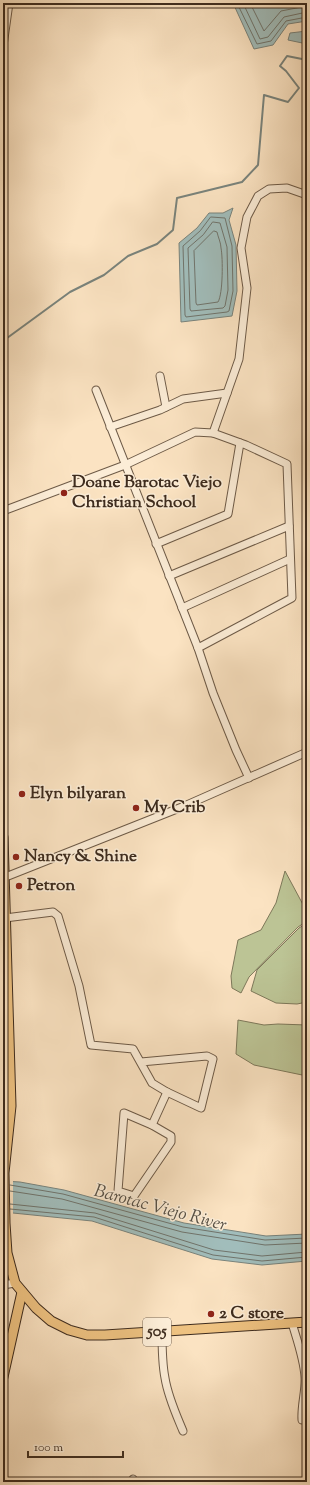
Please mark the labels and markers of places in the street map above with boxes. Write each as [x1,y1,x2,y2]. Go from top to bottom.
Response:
place label: Doane Barotac Viejo Christian School [72,471,222,515]
marker: Doane Barotac Viejo Christian School [59,488,69,498]
place label: Elyn bilyaran [30,782,127,806]
marker: Elyn bilyaran [17,789,27,799]
place label: My Crib [144,796,205,820]
marker: My Crib [131,803,141,813]
place label: Nancy & Shine [24,845,137,869]
marker: Nancy & Shine [11,852,21,862]
place label: Petron [27,874,76,898]
marker: Petron [14,881,24,891]
place label: 2 C store [219,1302,284,1326]
marker: 2 C store [206,1309,216,1319]

